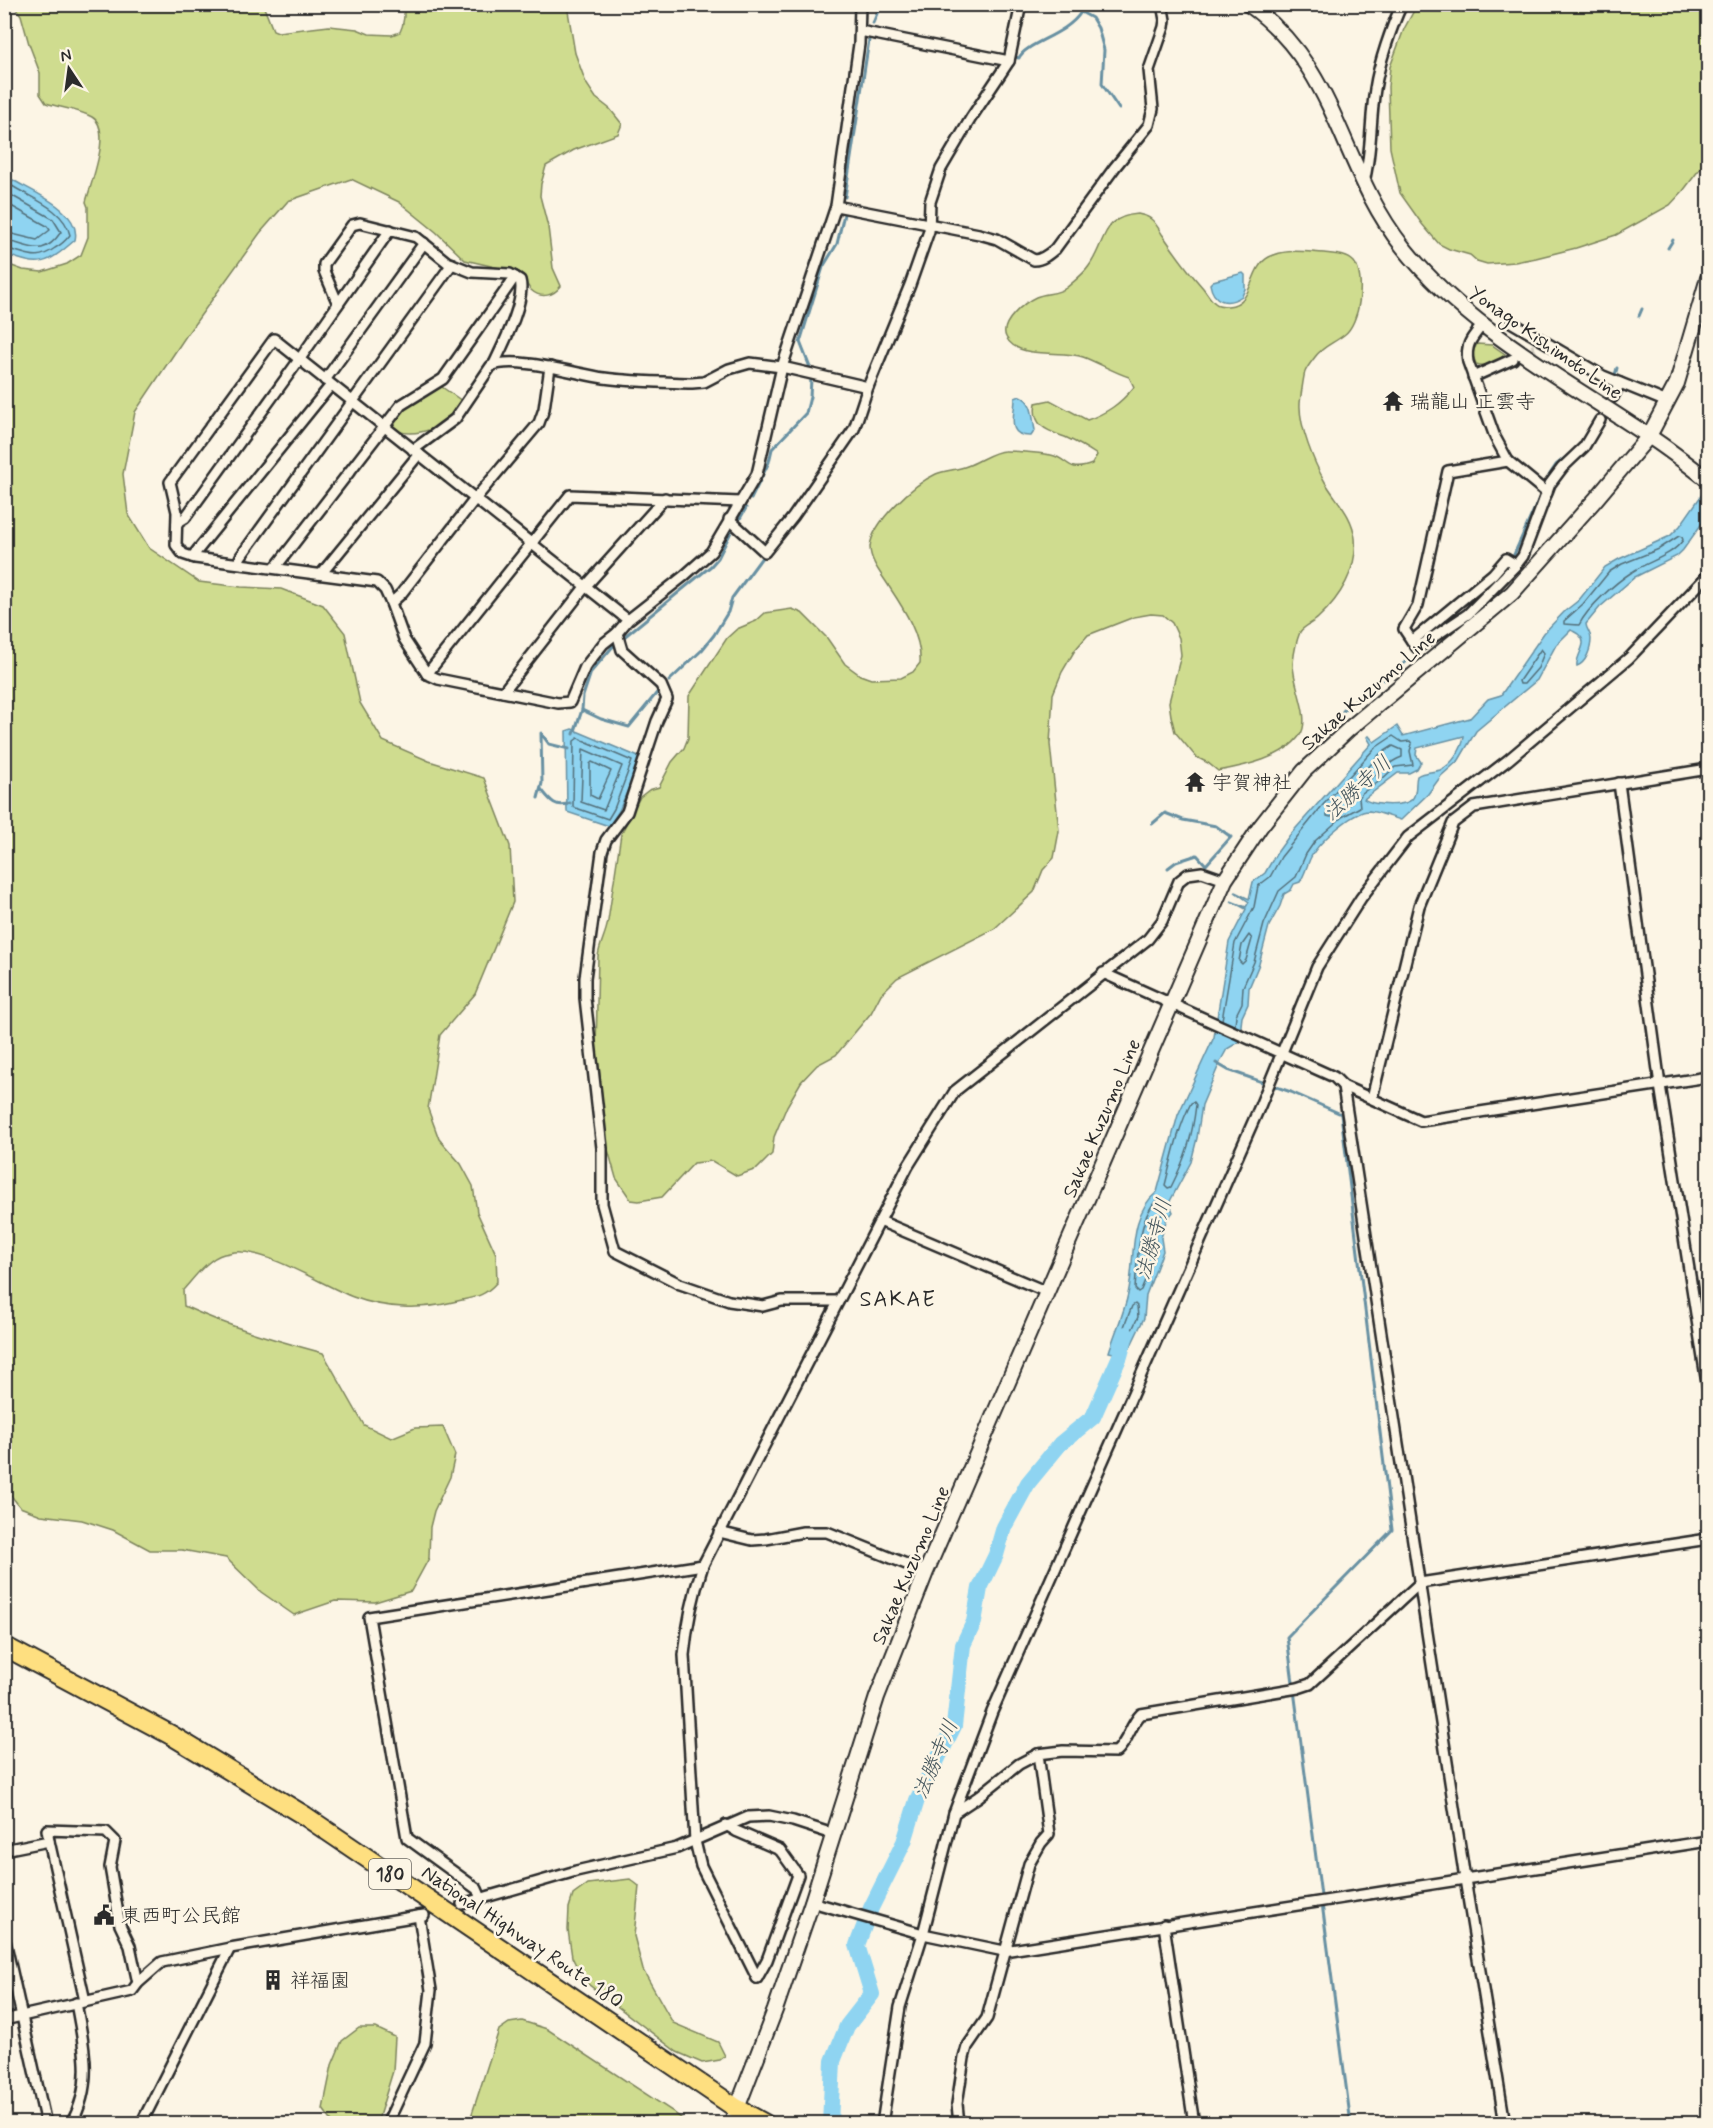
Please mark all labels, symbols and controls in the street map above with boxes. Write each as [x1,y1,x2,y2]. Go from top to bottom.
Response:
north arrow [39,39,99,99]
text: N [58,44,74,67]
street label: Yonago Kishimoto Line [1462,280,1627,407]
temple icon: 瑞龍山 正雲寺 [1381,389,1405,413]
place label: 瑞龍山 正雲寺 [1410,389,1535,416]
street label: Sakae Kuzumo Line [1296,625,1442,757]
water label: 法勝寺川 [1317,750,1398,828]
temple icon: 宇賀神社 [1183,770,1207,794]
place label: 宇賀神社 [1212,770,1292,797]
street label: Sakae Kuzumo Line [1057,1035,1148,1202]
water label: 法勝寺川 [1129,1195,1179,1284]
district label: SAKAE [860,1286,936,1314]
street label: Sakae Kuzumo Line [866,1482,957,1649]
water label: 法勝寺川 [907,1715,965,1804]
road number: 180 [369,1859,411,1889]
street label: National Highway Route 180 [416,1859,628,2015]
public building icon: 東西町公民館 [92,1903,116,1927]
place label: 東西町公民館 [121,1903,241,1930]
building icon: 祥福園 [261,1968,285,1992]
place label: 祥福園 [290,1968,350,1995]

